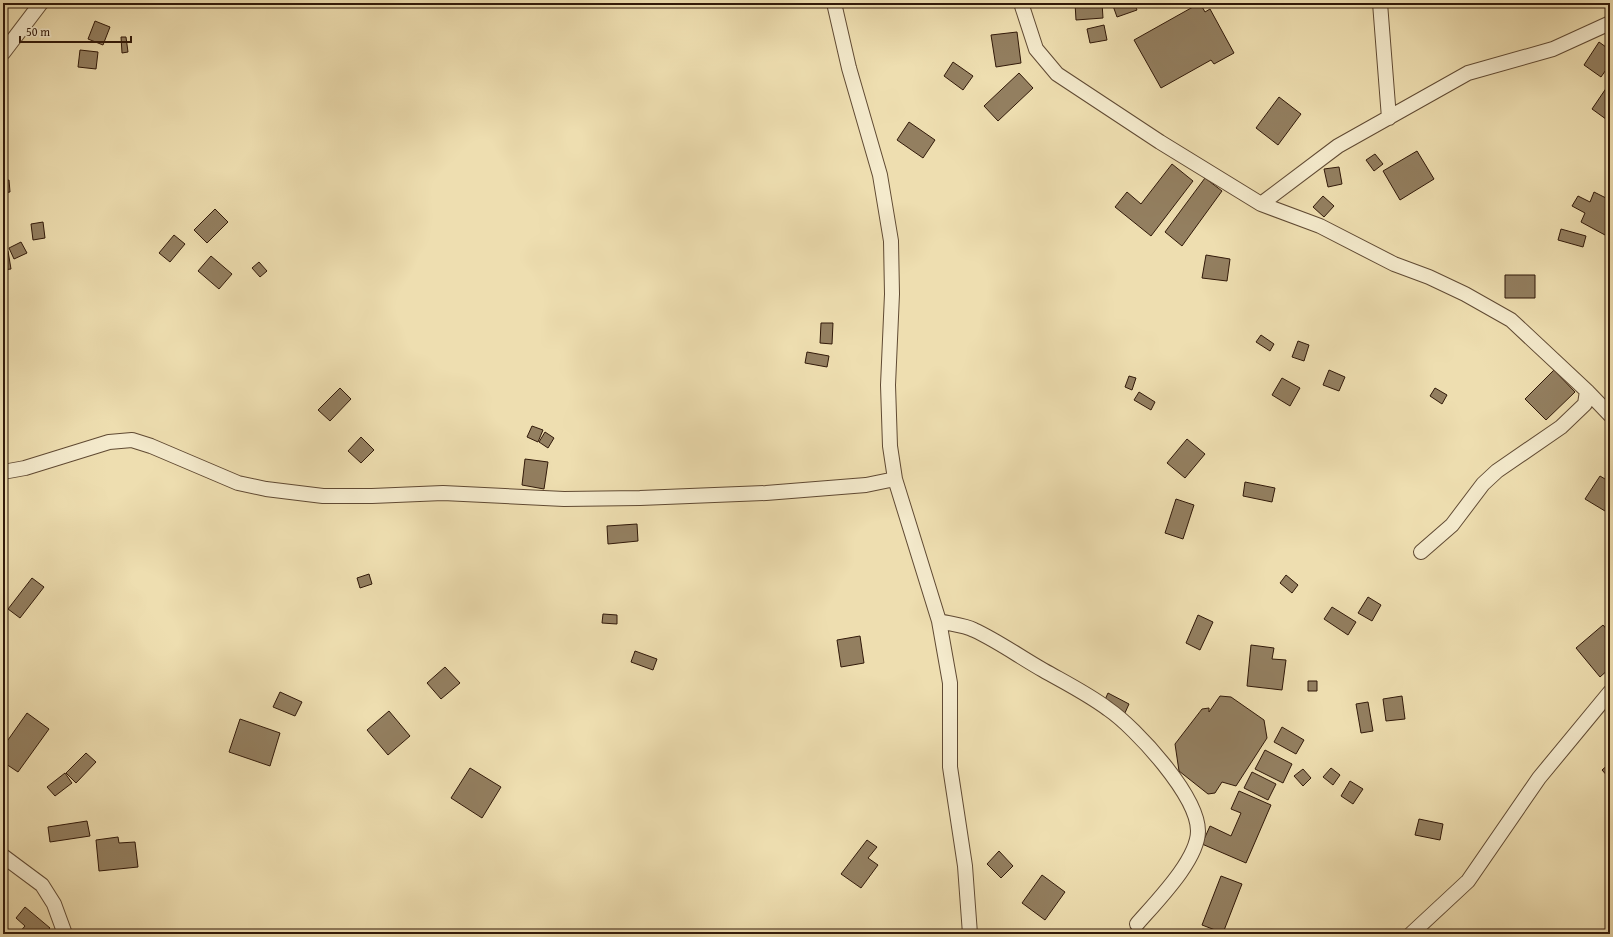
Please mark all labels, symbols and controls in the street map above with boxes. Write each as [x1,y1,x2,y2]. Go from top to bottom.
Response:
scale bar [20,18,131,44]
text: 50 m [26,23,50,40]

